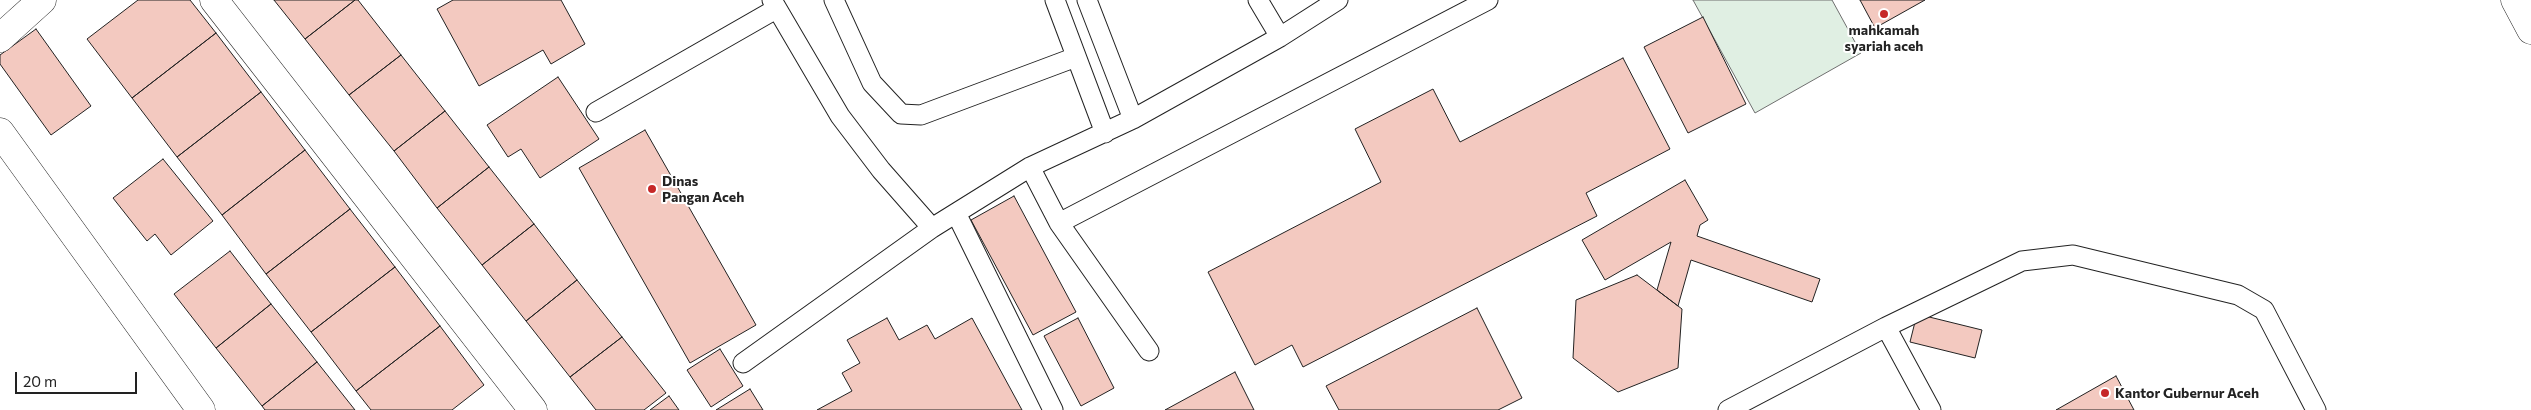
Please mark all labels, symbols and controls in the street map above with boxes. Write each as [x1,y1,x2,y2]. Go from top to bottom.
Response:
marker: mahkamah syariah aceh [1878,8,1890,20]
place label: mahkamah syariah aceh [1845,22,1923,54]
place label: Dinas Pangan Aceh [662,173,744,206]
marker: Dinas Pangan Aceh [646,183,658,195]
scale bar [18,362,140,394]
text: 20 m [23,372,57,390]
place label: Kantor Gubernur Aceh [2115,385,2259,401]
marker: Kantor Gubernur Aceh [2099,387,2111,399]

